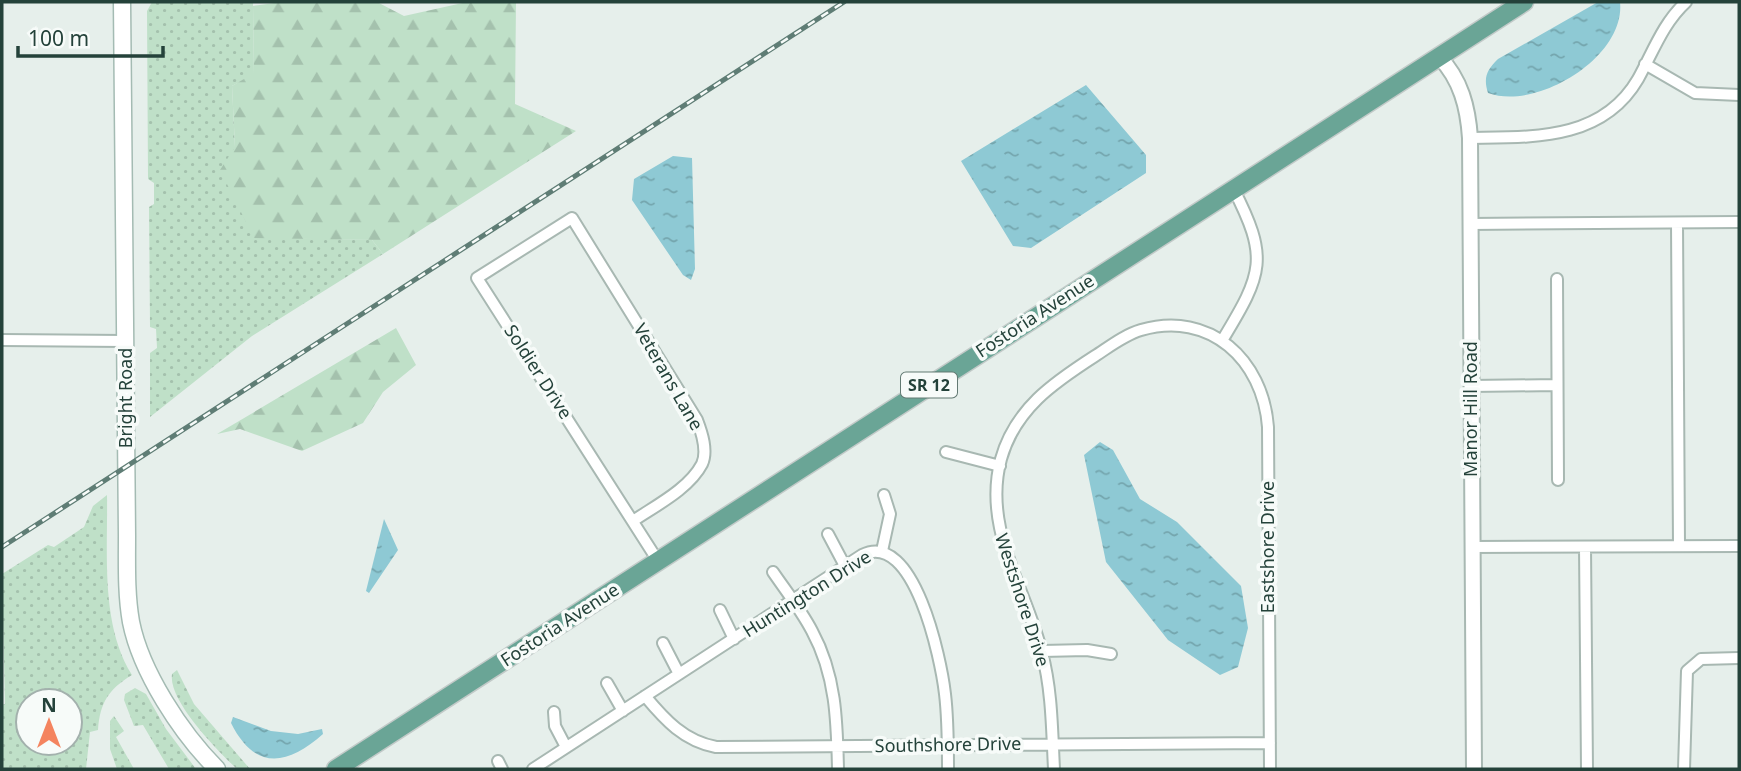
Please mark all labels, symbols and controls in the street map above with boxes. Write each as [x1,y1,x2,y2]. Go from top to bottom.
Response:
scale bar [18,14,163,58]
text: 100 m [28,24,89,52]
street label: Fostoria Avenue [971,268,1098,362]
street label: Veterans Lane [629,319,709,434]
street label: Soldier Drive [499,320,578,423]
street label: Manor Hill Road [1458,341,1482,477]
street label: Bright Road [113,348,137,448]
road number: SR 12 [901,372,957,398]
street label: Eastshore Drive [1255,481,1279,613]
street label: Westshore Drive [990,530,1056,669]
street label: Huntington Drive [738,544,875,642]
street label: Fostoria Avenue [496,577,623,671]
north arrow [14,687,84,757]
text: N [41,692,57,718]
street label: Southshore Drive [874,731,1021,757]

